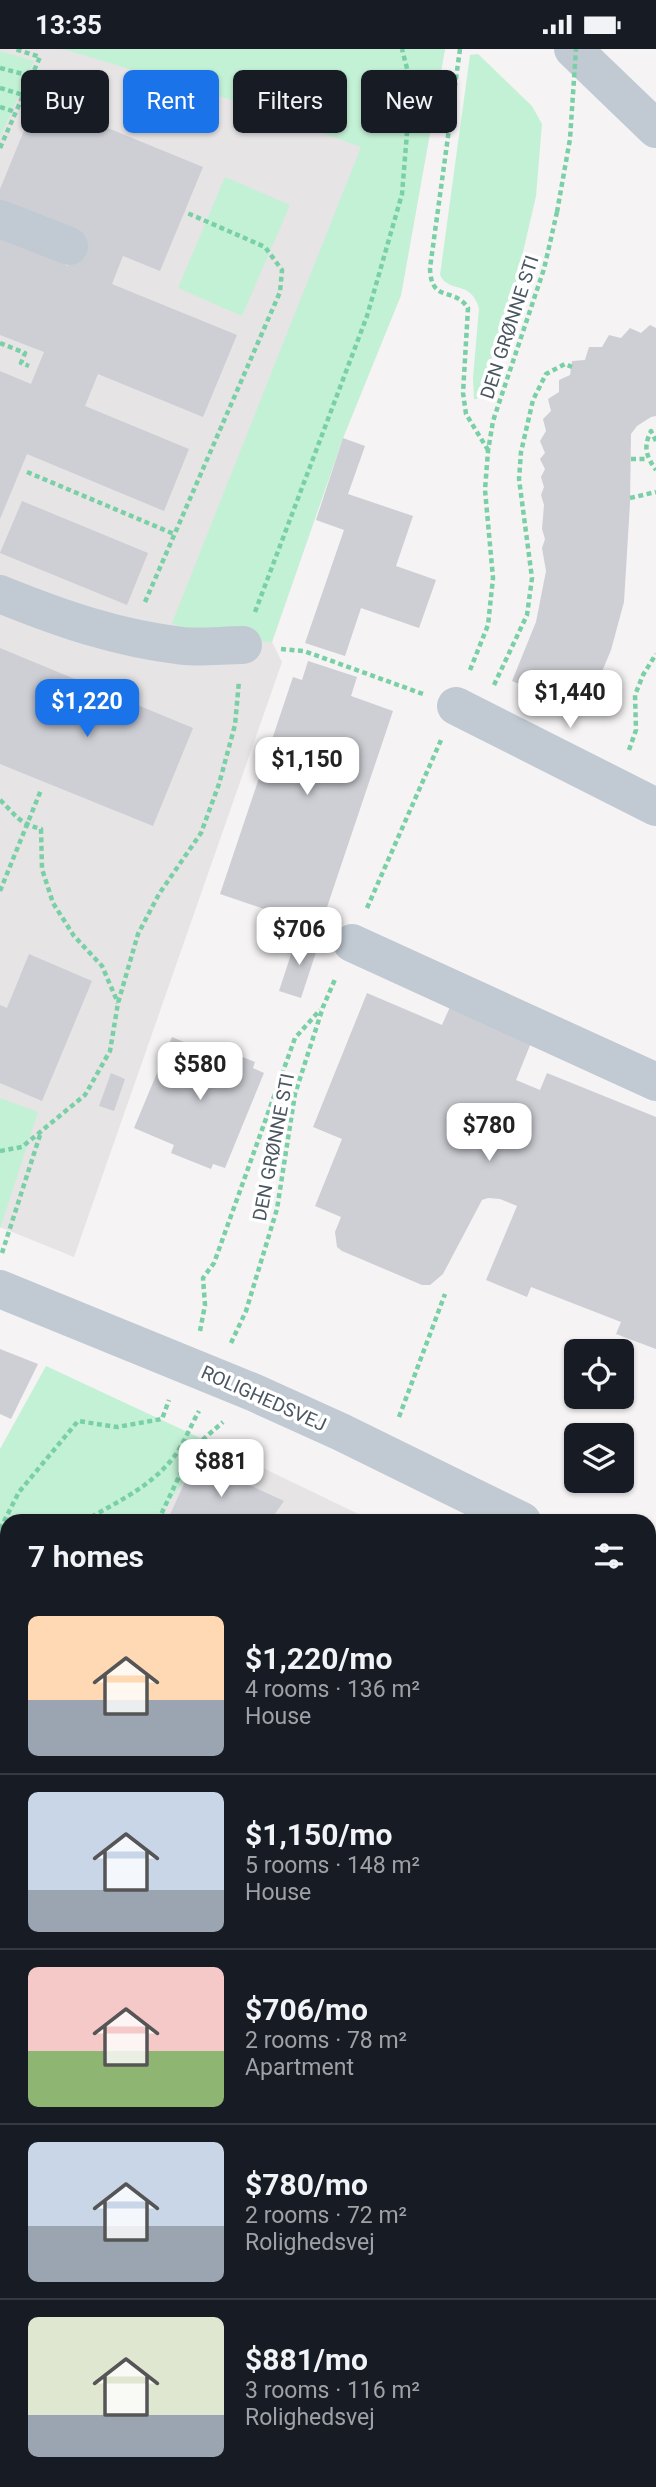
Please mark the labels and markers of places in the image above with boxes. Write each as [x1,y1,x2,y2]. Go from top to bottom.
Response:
pin: $1,440 [513,671,627,730]
pin: $1,220 [30,679,144,739]
pin: $1,150 [250,737,364,797]
pin: $706 [258,907,340,967]
pin: $580 [159,1042,241,1102]
pin: $780 [448,1103,530,1163]
pin: $881 [180,1439,262,1499]

